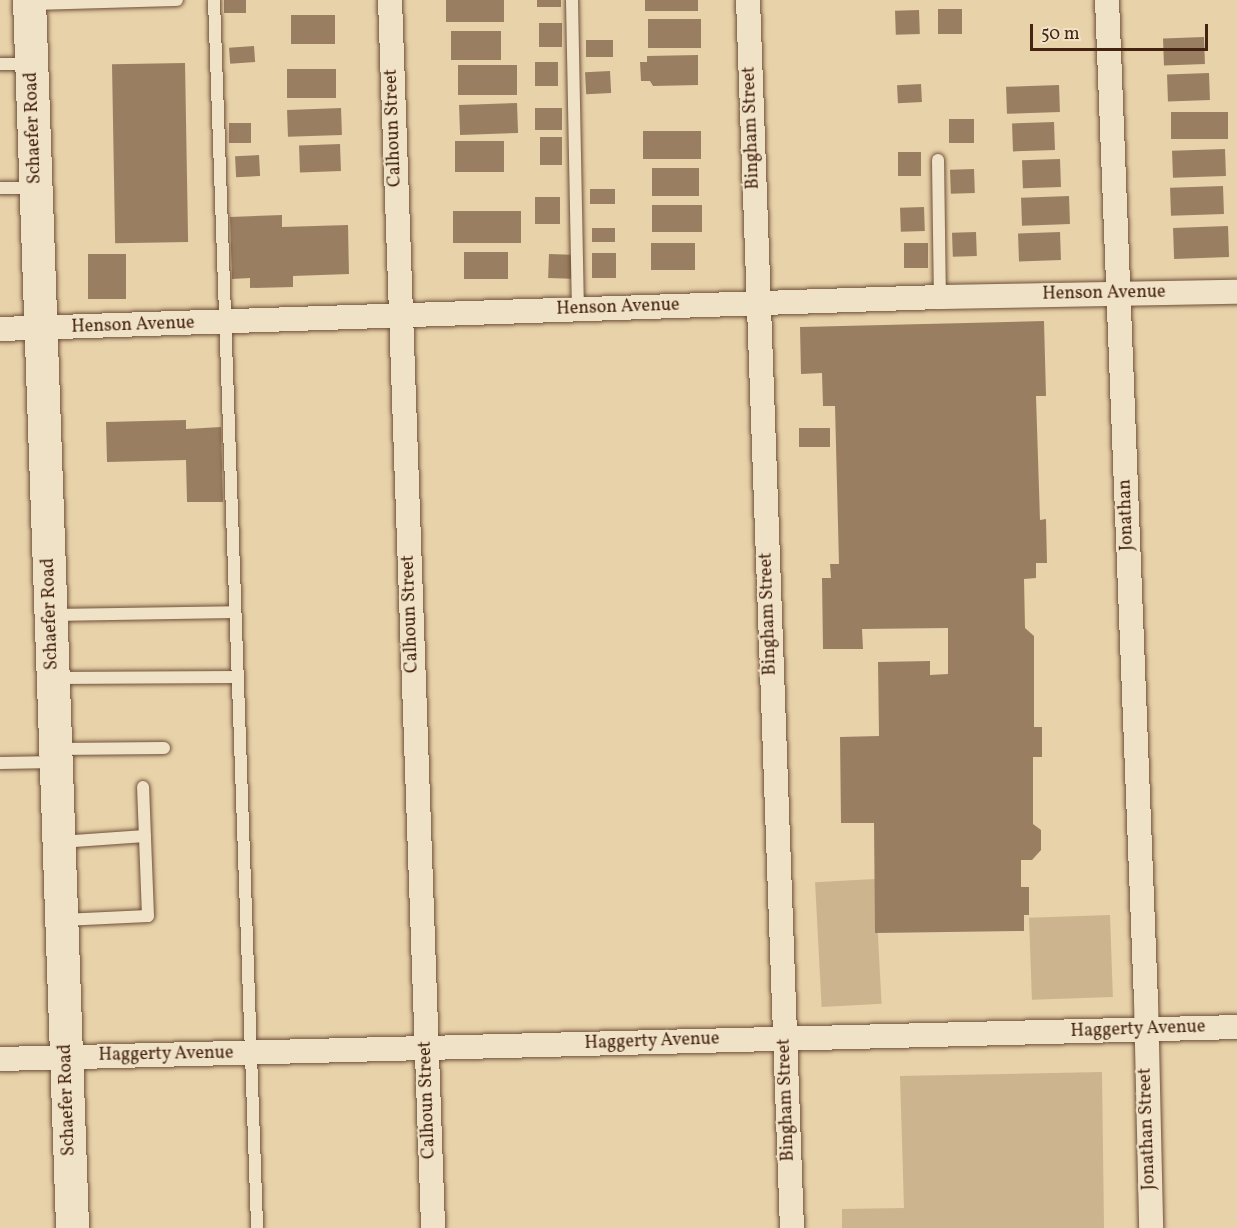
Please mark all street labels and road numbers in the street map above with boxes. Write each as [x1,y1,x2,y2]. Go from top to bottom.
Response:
street label: Bingham Street [739,66,765,190]
street label: Calhoun Street [381,69,407,187]
street label: Schaefer Road [21,72,47,184]
street label: Henson Avenue [1042,282,1166,306]
street label: Henson Avenue [556,295,680,321]
street label: Henson Avenue [71,313,195,339]
street label: Jonathan [1115,479,1139,551]
street label: Bingham Street [756,552,782,676]
street label: Calhoun Street [398,555,424,673]
street label: Schaefer Road [38,558,64,670]
street label: Haggerty Avenue [1070,1017,1206,1043]
street label: Haggerty Avenue [584,1029,720,1055]
street label: Bingham Street [774,1038,800,1162]
street label: Calhoun Street [415,1041,441,1159]
street label: Haggerty Avenue [98,1043,234,1067]
street label: Schaefer Road [55,1044,81,1156]
street label: Jonathan Street [1135,1067,1161,1191]

